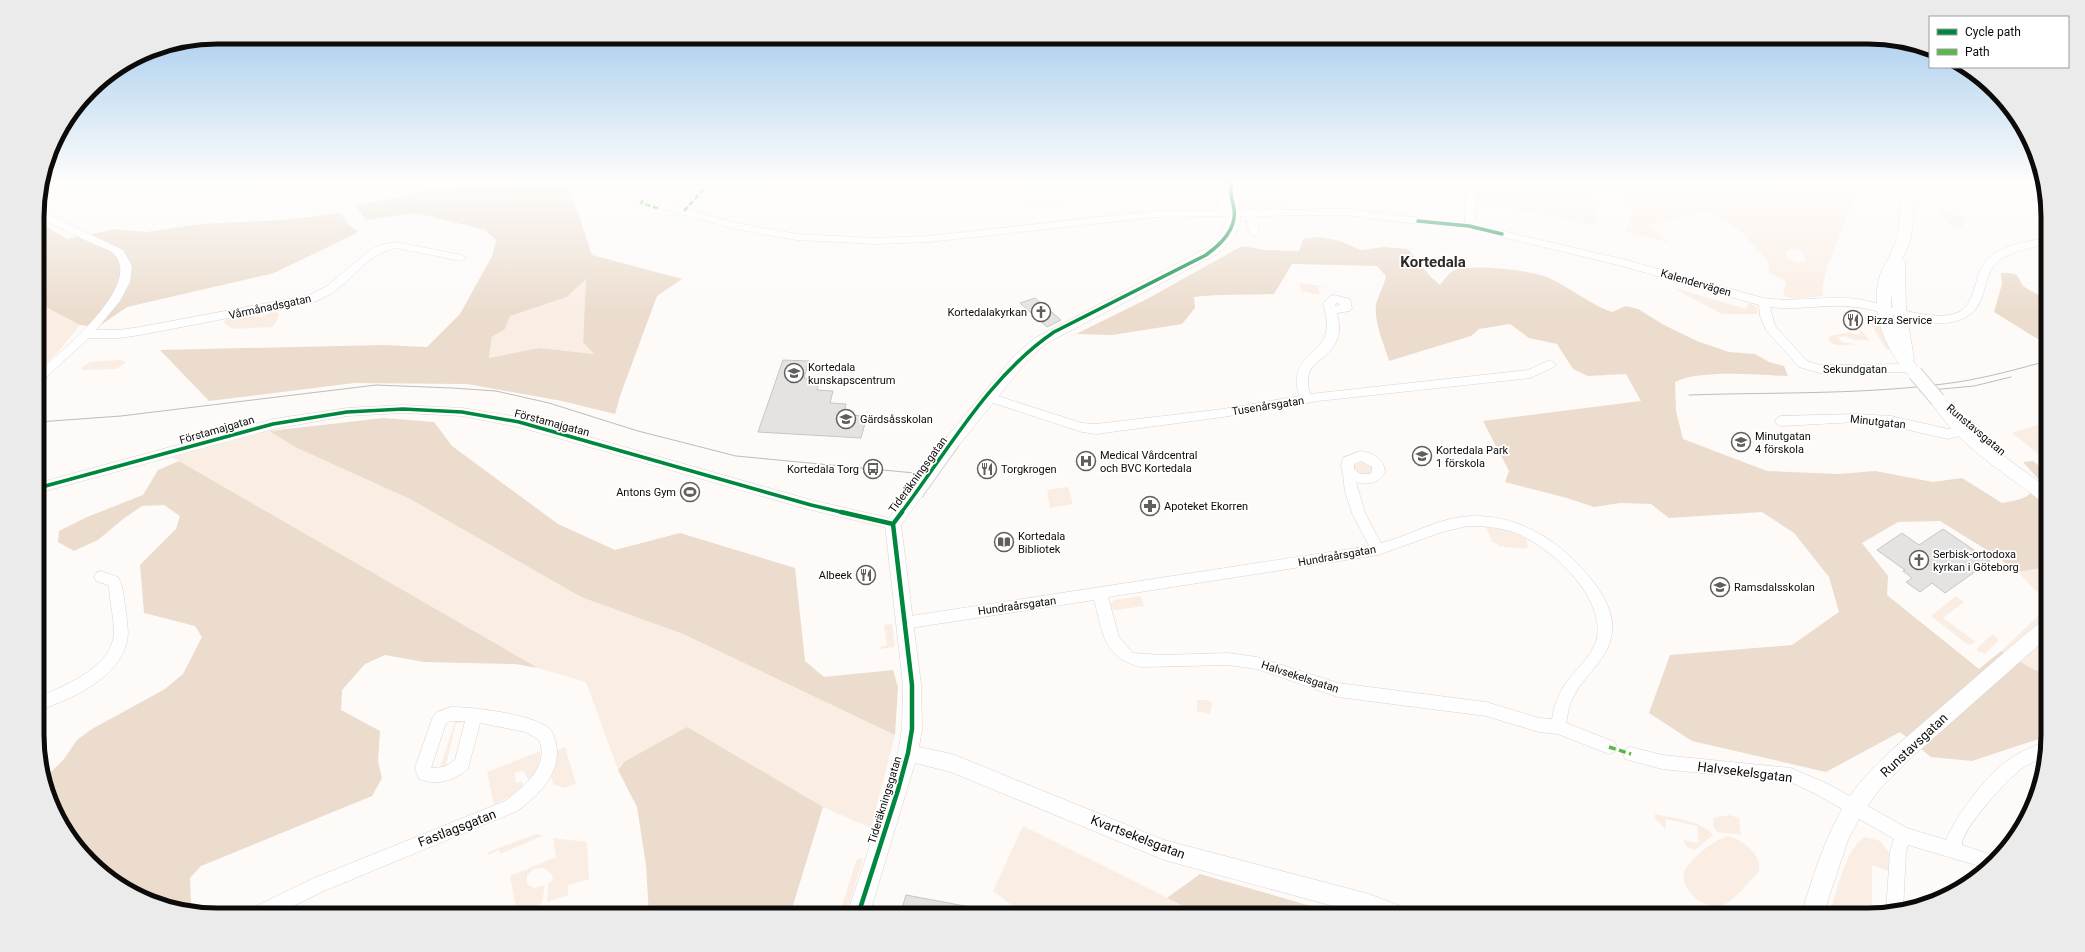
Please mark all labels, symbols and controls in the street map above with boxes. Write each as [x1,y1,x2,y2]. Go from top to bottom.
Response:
legend [1929,16,2069,68]
text: Cycle path [1965,25,2021,39]
text: Path [1965,45,1990,59]
district label: Kortedala [1400,253,1466,271]
street label: Kalendervägen [1659,267,1733,299]
street label: Vårmånadsgatan [228,292,312,322]
church icon: Kortedalakyrkan [1030,301,1052,323]
place label: Kortedalakyrkan [948,306,1027,319]
restaurant icon: Pizza Service [1842,309,1864,331]
place label: Pizza Service [1867,314,1932,327]
place label: Kortedala kunskapscentrum [808,361,896,387]
school or university icon: Kortedala kunskapscentrum [783,362,805,384]
street label: Sekundgatan [1823,363,1887,376]
street label: Tusenårsgatan [1231,394,1305,418]
street label: Runstavsgatan [1944,402,2008,458]
street label: Förstamajgatan [513,407,591,439]
school or university icon: Gärdsåsskolan [835,408,857,430]
street label: Förstamajgatan [178,413,256,447]
place label: Gärdsåsskolan [860,413,933,426]
street label: Minutgatan [1850,413,1906,431]
place label: Minutgatan 4 förskola [1755,430,1811,456]
school or university icon: Minutgatan 4 förskola [1730,431,1752,453]
street label: Tideräkningsgatan [886,434,950,516]
place label: Kortedala Park 1 förskola [1436,444,1509,470]
school or university icon: Kortedala Park 1 förskola [1411,445,1433,467]
place label: Medical Vårdcentral och BVC Kortedala [1100,449,1197,475]
hospital icon: Medical Vårdcentral och BVC Kortedala [1075,450,1097,472]
bus stop icon: Kortedala Torg [862,458,884,480]
restaurant icon: Torgkrogen [976,458,998,480]
place label: Kortedala Torg [787,463,859,476]
place label: Torgkrogen [1001,463,1057,476]
sports icon: Antons Gym [679,481,701,503]
place label: Antons Gym [616,486,676,499]
pharmacy icon: Apoteket Ekorren [1139,495,1161,517]
place label: Apoteket Ekorren [1164,500,1248,513]
place label: Kortedala Bibliotek [1018,530,1065,556]
library icon: Kortedala Bibliotek [993,531,1015,553]
street label: Hundraårsgatan [1297,543,1377,569]
place label: Serbisk-ortodoxa kyrkan i Göteborg [1933,548,2019,574]
church icon: Serbisk-ortodoxa kyrkan i Göteborg [1908,549,1930,571]
restaurant icon: Albeek [855,564,877,586]
place label: Albeek [819,569,852,582]
school or university icon: Ramsdalsskolan [1709,576,1731,598]
place label: Ramsdalsskolan [1734,581,1815,594]
street label: Hundraårsgatan [977,594,1057,618]
street label: Halvsekelsgatan [1260,658,1340,696]
street label: Runstavsgatan [1877,710,1951,780]
street label: Tideräkningsgatan [866,755,904,845]
street label: Halvsekelsgatan [1697,759,1793,785]
street label: Fastlagsgatan [416,806,498,850]
street label: Kvartsekelsgatan [1089,812,1187,862]

